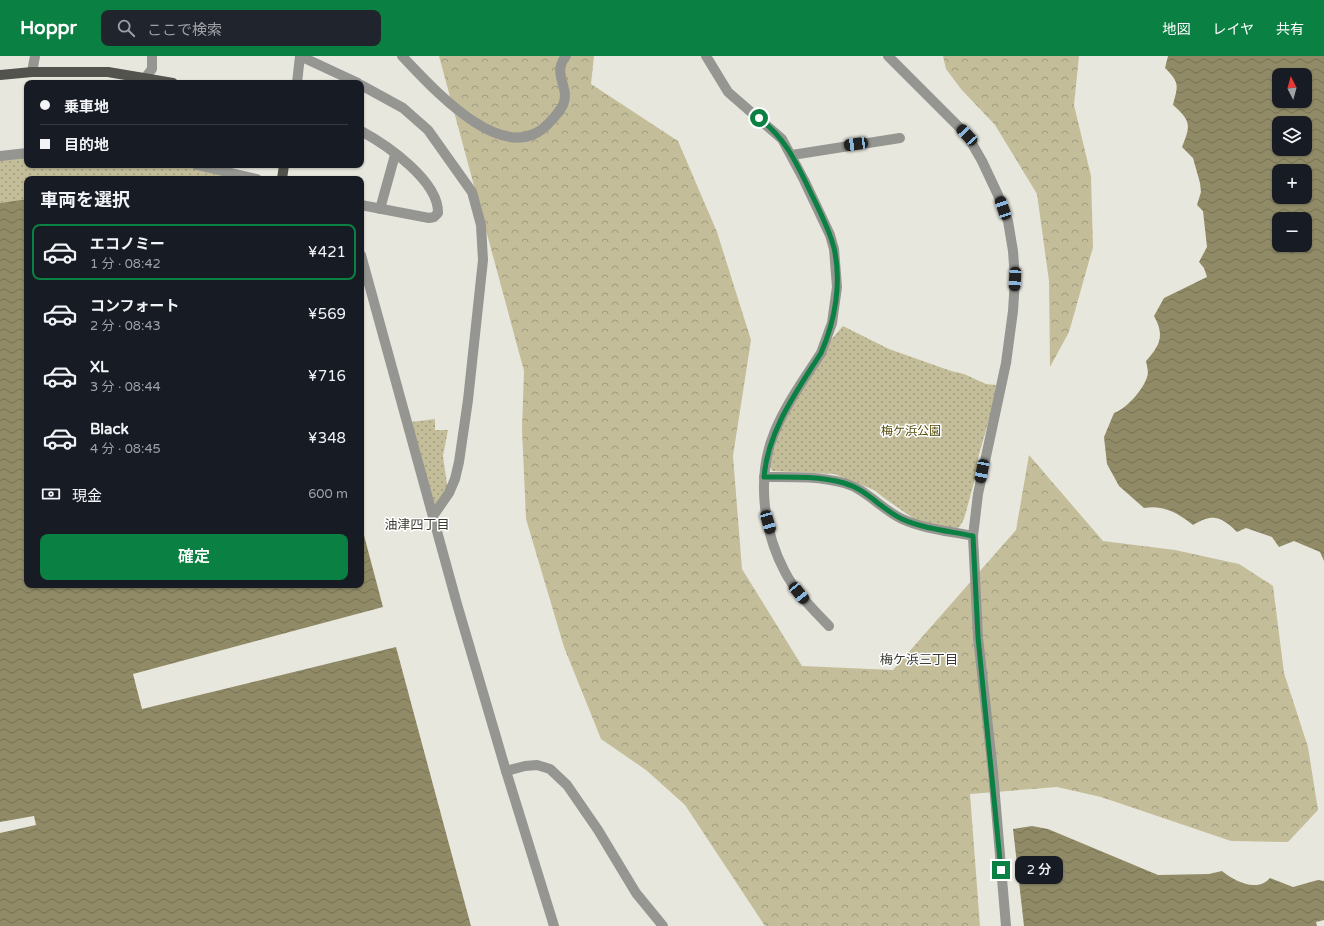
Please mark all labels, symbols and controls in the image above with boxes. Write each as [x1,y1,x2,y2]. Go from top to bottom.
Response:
search box [101,10,381,46]
text: Hoppr [20,17,77,39]
icon: search [115,17,137,39]
text: ここで検索 [147,21,222,39]
text: 地図 [1162,21,1190,38]
text: レイヤ [1212,21,1254,38]
text: 共有 [1276,21,1304,38]
north arrow [1272,68,1312,108]
map controls [1272,68,1312,252]
text: 乗車地 [64,98,109,116]
route start [750,109,768,127]
button: layers [1272,116,1312,156]
car [954,122,980,148]
text: 目的地 [64,136,109,154]
car [843,136,869,152]
button: + [1272,164,1312,204]
text: 車両を選択 [40,189,130,211]
car [993,195,1013,221]
button: − [1272,212,1312,252]
icon: car [42,234,78,270]
text: エコノミー [90,235,165,253]
text: ¥421 [308,243,346,261]
text: 1 分 · 08:42 [90,256,161,272]
car [1008,267,1022,291]
icon: car [42,296,78,332]
text: コンフォート [90,297,180,315]
text: ¥569 [308,305,346,323]
text: 2 分 · 08:43 [90,318,161,334]
icon: car [42,358,78,394]
text: XL [90,358,109,376]
text: ¥716 [308,367,346,385]
text: 3 分 · 08:44 [90,379,161,395]
icon: car [42,420,78,456]
text: Black [90,420,129,438]
park label: 梅ケ浜公園 [881,424,941,438]
text: ¥348 [308,429,346,447]
text: 4 分 · 08:45 [90,441,161,457]
car [974,458,990,484]
icon: cash [40,483,62,505]
text: 600 m [308,486,348,502]
text: 現金 [72,487,102,505]
car [759,509,777,535]
district label: 油津四丁目 [384,517,450,533]
button: 確定 [40,534,348,580]
car [787,580,811,606]
district label: 梅ケ浜三丁目 [880,652,958,668]
callout: 2 分 [1015,856,1063,884]
route end [992,861,1010,879]
text: 2 分 [1027,862,1051,878]

